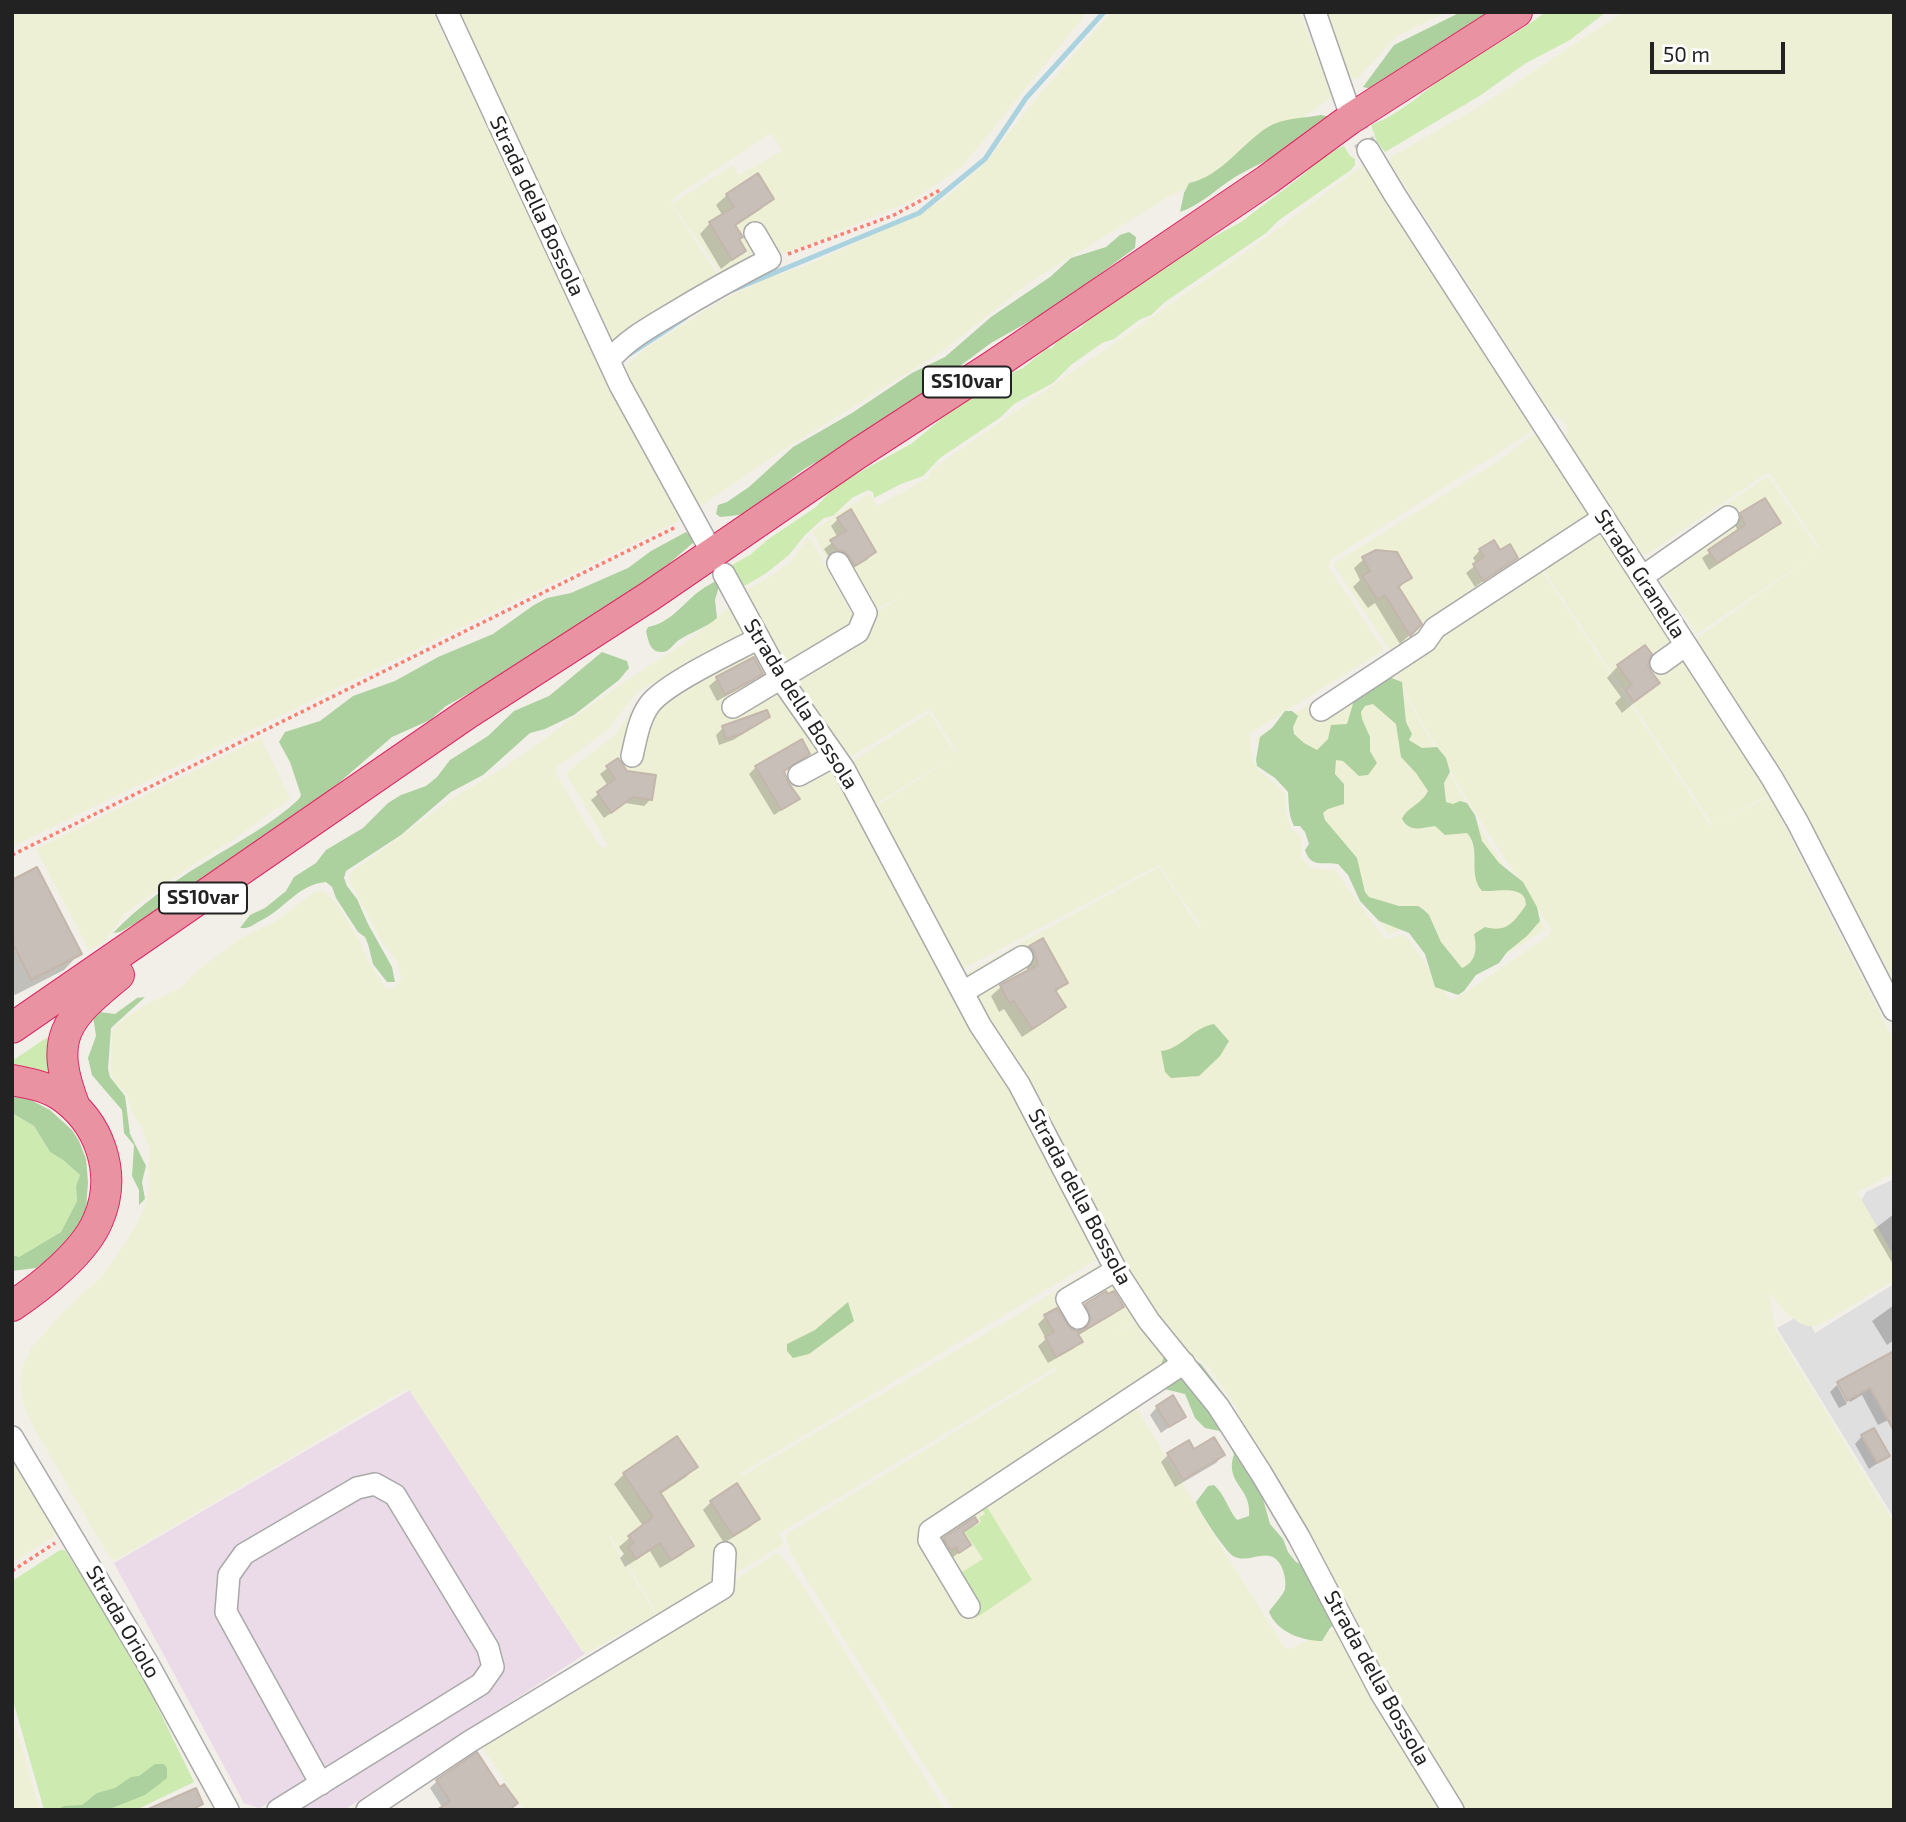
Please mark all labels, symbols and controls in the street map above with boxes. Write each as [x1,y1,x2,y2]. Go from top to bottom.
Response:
scale bar [1654,28,1789,72]
text: 50 m [1663,41,1710,66]
street label: Strada della Bossola [484,112,590,300]
road number: SS10var [923,366,1011,398]
street label: Strada Granella [1589,505,1691,643]
street label: Strada della Bossola [738,614,864,794]
road number: SS10var [159,882,247,914]
street label: Strada della Bossola [1023,1105,1137,1289]
street label: Strada Oriolo [81,1561,165,1683]
street label: Strada della Bossola [1319,1586,1435,1770]

